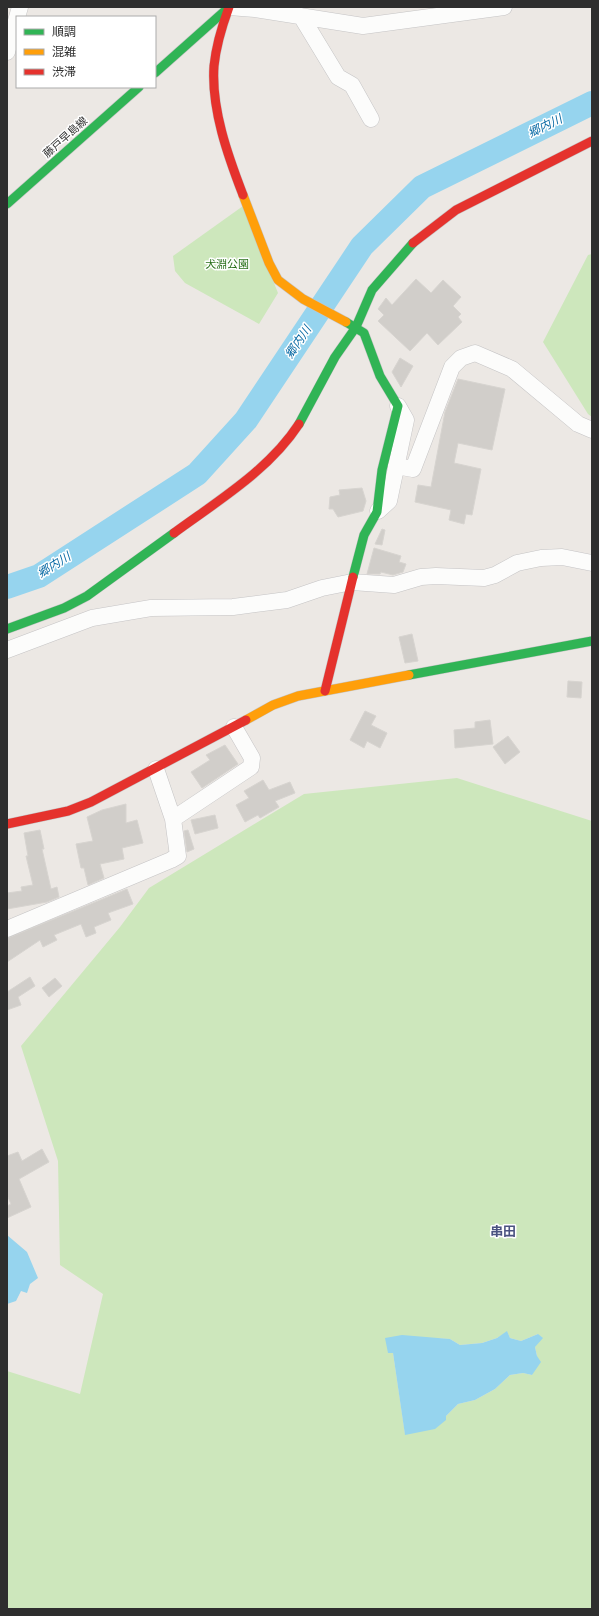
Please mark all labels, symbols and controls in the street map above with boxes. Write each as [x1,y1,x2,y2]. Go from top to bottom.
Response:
legend [16,16,156,88]
text: 順調 [52,25,76,39]
text: 混雑 [52,45,76,59]
text: 渋滞 [52,65,76,79]
water label: 郷内川 [526,111,566,140]
street label: 藤戸早島線 [41,114,89,160]
park label: 犬淵公園 [205,258,249,270]
water label: 郷内川 [282,322,315,361]
water label: 郷内川 [35,548,75,580]
district label: 串田 [490,1224,516,1239]

